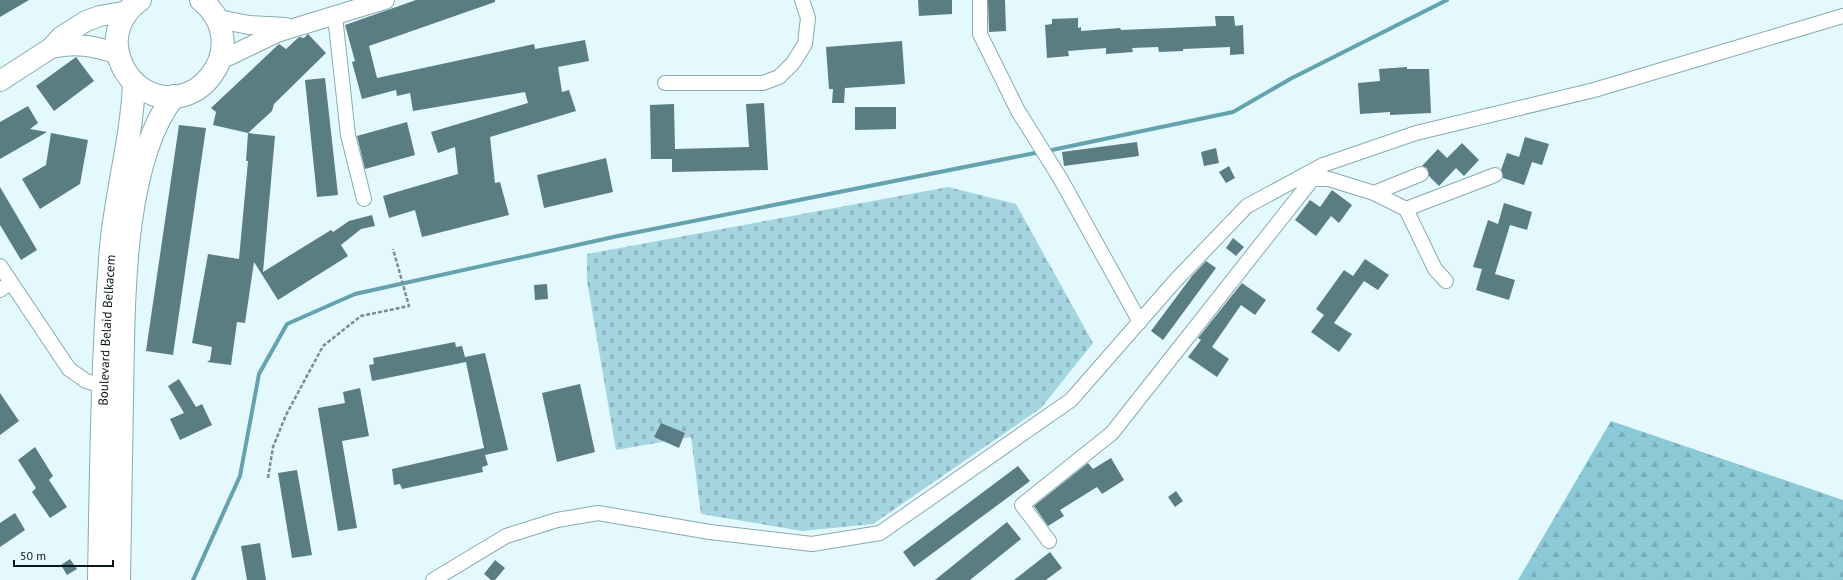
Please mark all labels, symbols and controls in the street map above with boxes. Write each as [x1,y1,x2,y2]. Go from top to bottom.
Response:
street label: Boulevard Belaid Belkacem [95,254,119,406]
scale bar [14,542,113,568]
text: 50 m [20,548,46,563]

